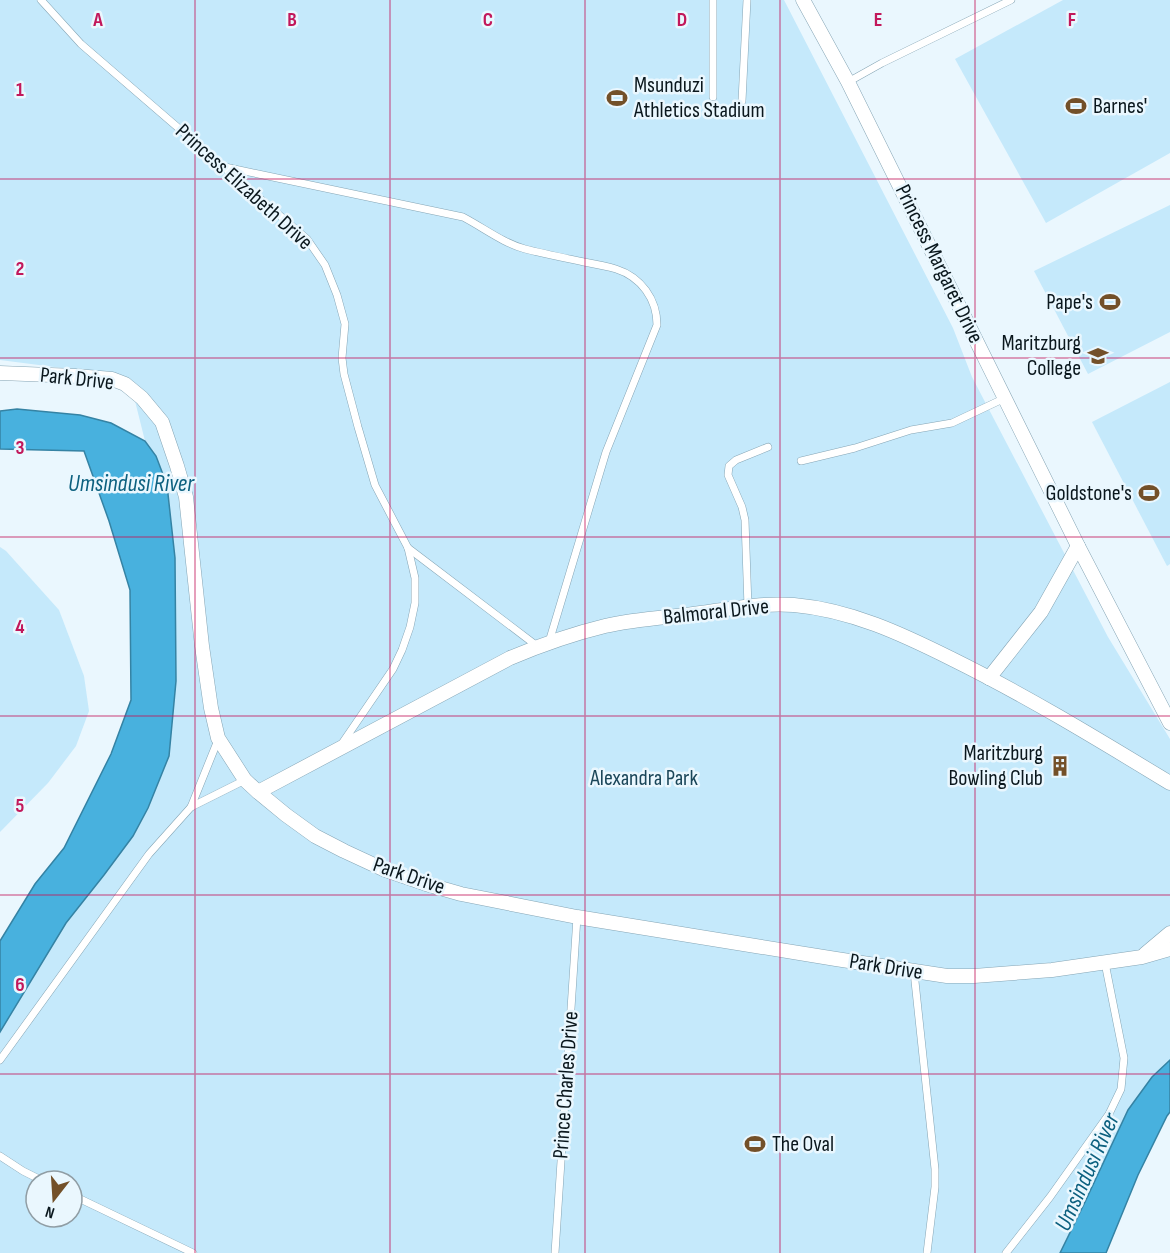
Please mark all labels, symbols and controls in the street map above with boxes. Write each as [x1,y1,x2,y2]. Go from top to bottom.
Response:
text: A [92,8,103,32]
text: B [287,8,297,32]
text: C [483,8,493,32]
text: D [677,8,687,32]
text: E [874,8,882,32]
text: F [1068,8,1076,32]
place label: Msunduzi Athletics Stadium [633,72,765,124]
text: 1 [16,78,24,102]
sports icon: Msunduzi Athletics Stadium [605,86,629,110]
place label: Barnes' [1093,93,1147,120]
sports icon: Barnes' [1064,94,1088,118]
street label: Princess Elizabeth Drive [170,118,318,256]
street label: Princess Margaret Drive [889,180,989,348]
text: 2 [16,257,24,281]
place label: Pape's [1046,289,1093,316]
sports icon: Pape's [1098,290,1122,314]
place label: Maritzburg College [1001,330,1081,382]
school or university icon: Maritzburg College [1086,344,1110,368]
street label: Park Drive [39,362,115,396]
text: 3 [16,436,25,460]
water label: Umsindusi River [68,469,195,498]
place label: Goldstone's [1045,480,1132,507]
sports icon: Goldstone's [1137,481,1161,505]
street label: Balmoral Drive [662,593,770,631]
text: 4 [15,615,25,639]
place label: Maritzburg Bowling Club [948,740,1043,792]
building icon: Maritzburg Bowling Club [1048,754,1072,778]
park label: Alexandra Park [589,765,698,792]
text: 5 [16,794,25,818]
street label: Park Drive [370,851,448,901]
street label: Park Drive [847,948,925,986]
text: 6 [15,973,25,997]
street label: Prince Charles Drive [547,1010,585,1160]
water label: Umsindusi River [1048,1107,1126,1235]
place label: The Oval [772,1131,834,1158]
sports icon: The Oval [743,1132,767,1156]
north arrow [24,1169,84,1229]
text: N [43,1202,57,1222]

